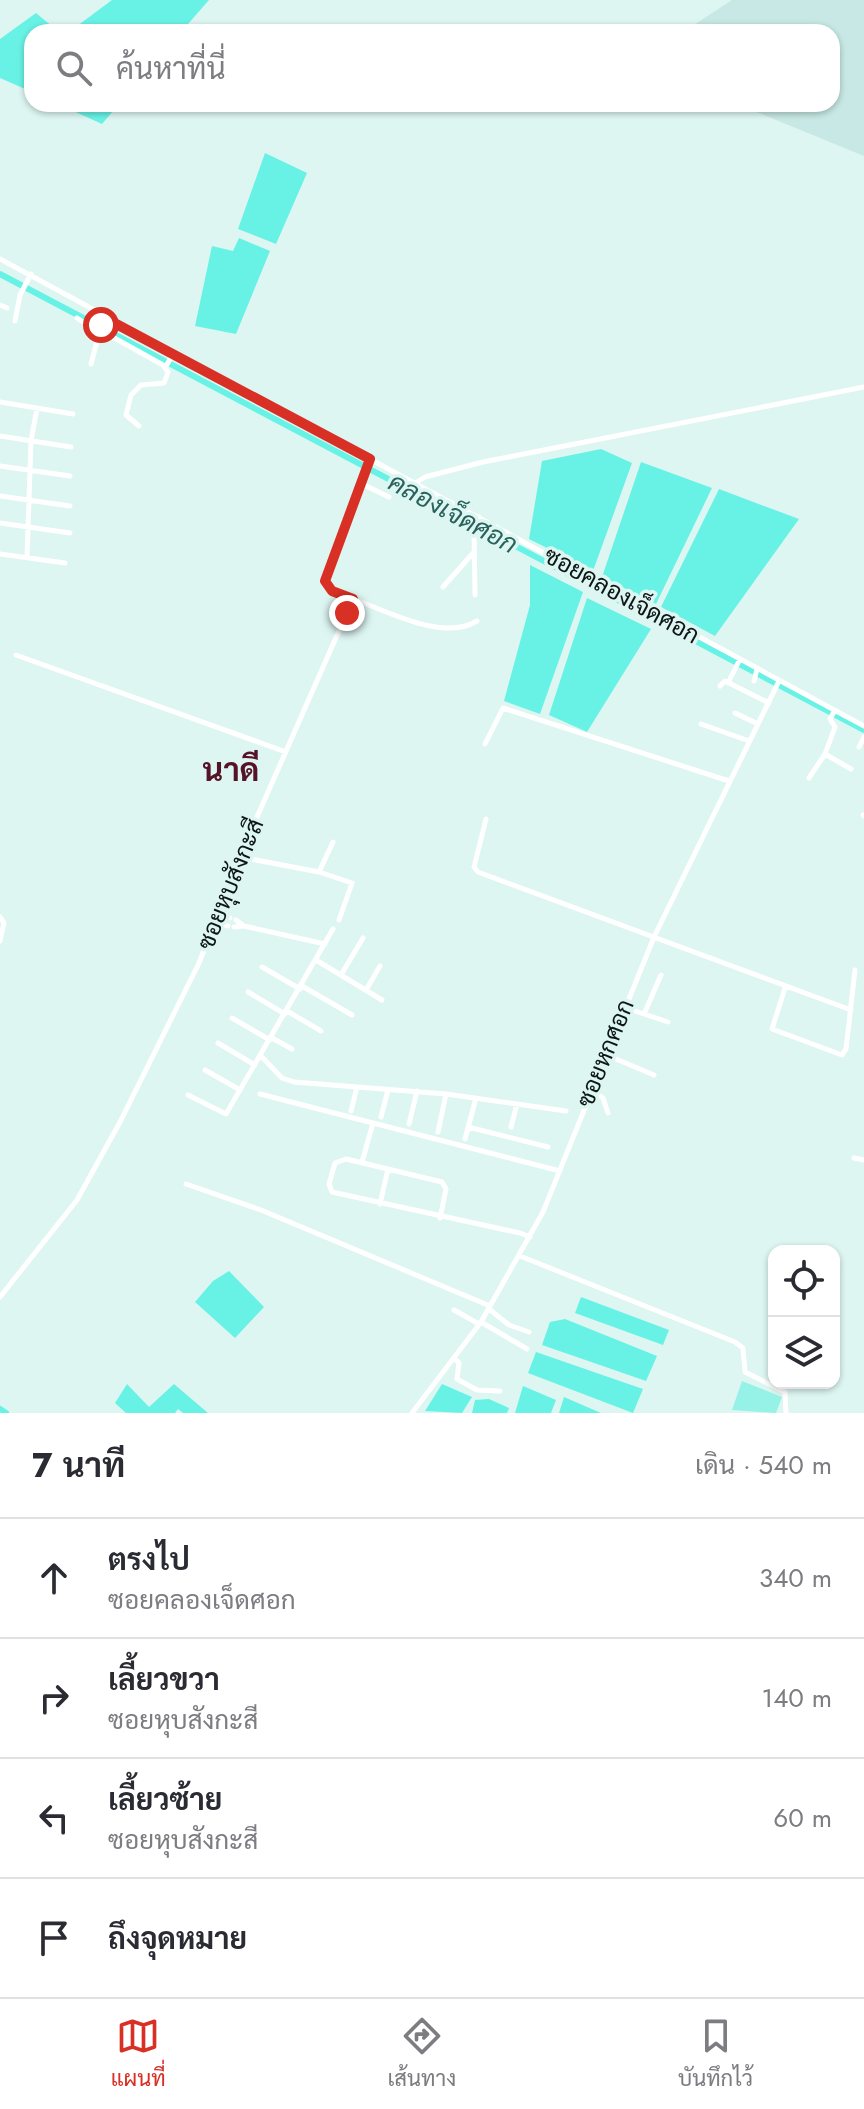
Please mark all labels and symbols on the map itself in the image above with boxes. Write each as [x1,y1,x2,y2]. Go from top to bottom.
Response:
route start [83,307,119,343]
water label: คลองเจ็ดศอก [382,463,524,563]
street label: ซอยคลองเจ็ดศอก [538,538,706,652]
route end [329,595,365,631]
district label: นาดี [203,747,259,793]
street label: ซอยหุบสังกะสี [188,813,272,955]
street label: ซอยหกศอก [567,994,643,1112]

